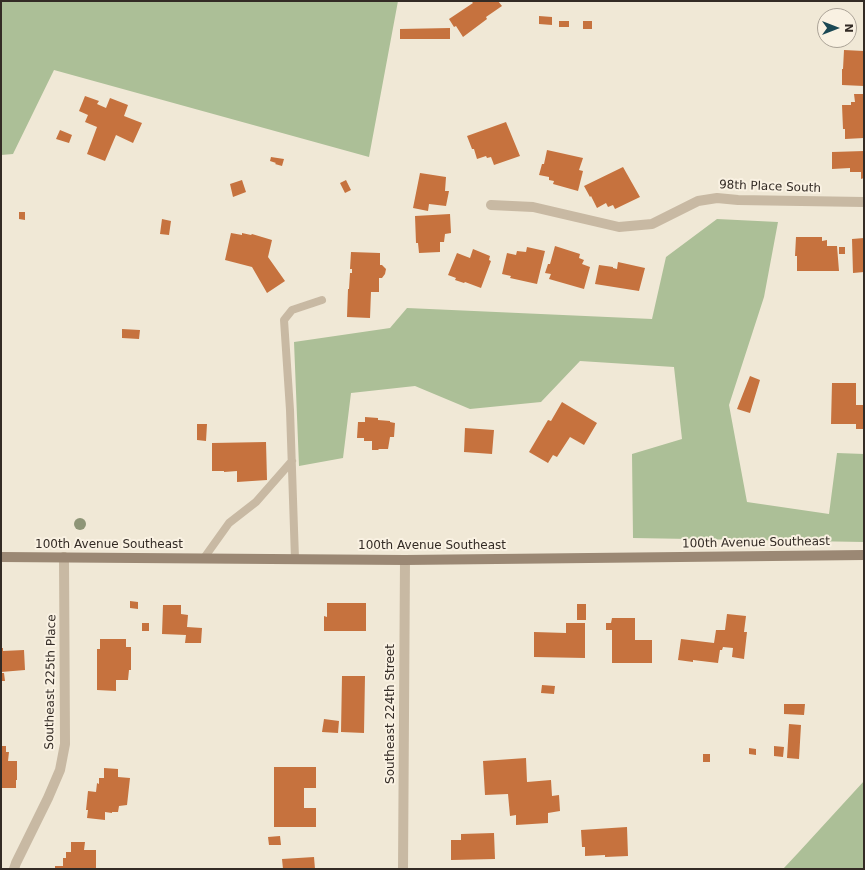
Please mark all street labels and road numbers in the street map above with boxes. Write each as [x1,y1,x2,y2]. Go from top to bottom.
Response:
street label: 98th Place South [719,178,821,196]
street label: 100th Avenue Southeast [682,535,830,551]
street label: 100th Avenue Southeast [35,538,183,552]
street label: 100th Avenue Southeast [358,539,506,553]
street label: Southeast 225th Place [43,614,59,750]
street label: Southeast 224th Street [384,644,398,784]

